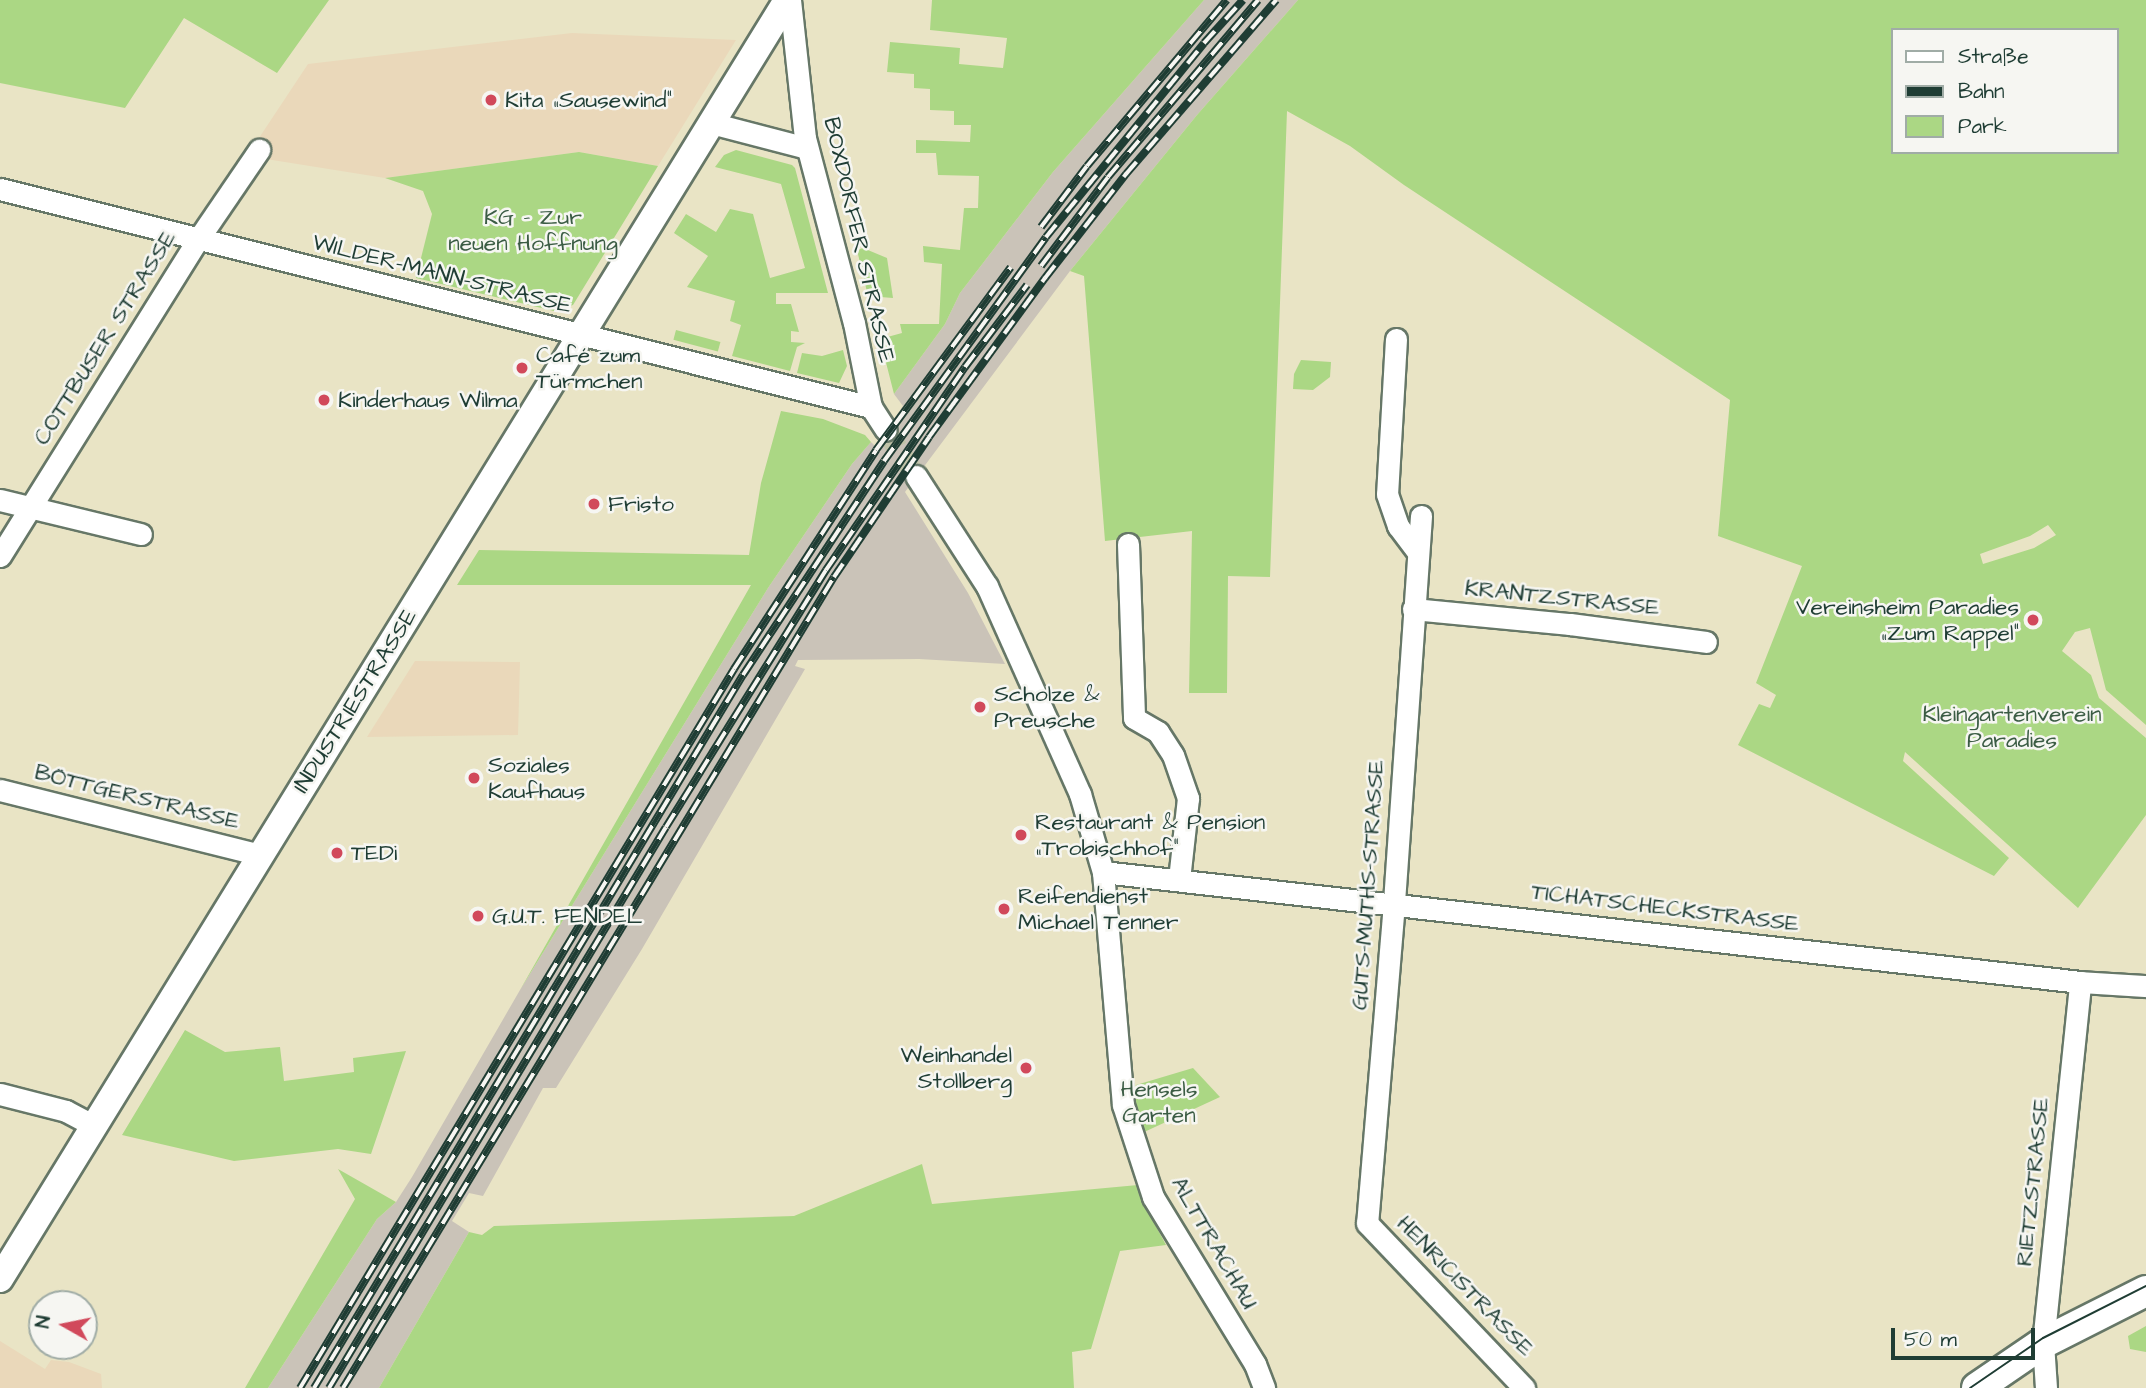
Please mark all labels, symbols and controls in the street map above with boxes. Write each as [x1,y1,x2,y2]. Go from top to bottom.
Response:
legend [1890,28,2118,154]
text: Straße [1958,42,2029,71]
text: Bahn [1958,77,2005,106]
place label: Kita „Sausewind“ [505,86,672,114]
marker: Kita „Sausewind“ [483,92,499,108]
text: Park [1958,112,2007,141]
street label: BOXDORFER STRASSE [817,115,901,365]
park label: KG - Zur neuen Hoffnung [448,203,618,257]
street label: COTTBUSER STRASSE [28,226,182,450]
street label: WILDER-MANN-STRASSE [309,228,575,320]
place label: Café zum Türmchen [536,341,642,395]
marker: Café zum Türmchen [514,360,530,376]
place label: Kinderhaus Wilma [338,386,518,414]
marker: Kinderhaus Wilma [316,392,332,408]
place label: Fristo [608,490,674,518]
marker: Fristo [586,496,602,512]
street label: KRANTZSTRASSE [1463,574,1661,622]
place label: Vereinsheim Paradies „Zum Rappel“ [1796,593,2019,647]
street label: INDUSTRIESTRASSE [287,604,423,798]
marker: Vereinsheim Paradies „Zum Rappel“ [2025,612,2041,628]
place label: Scholze & Preusche [994,680,1100,734]
marker: Scholze & Preusche [972,699,988,715]
park label: Kleingartenverein Paradies [1923,700,2101,754]
place label: Soziales Kaufhaus [488,751,585,805]
street label: BÖTTGERSTRASSE [32,758,242,836]
street label: GUTS-MUTHS-STRASSE [1345,759,1391,1011]
marker: Soziales Kaufhaus [466,770,482,786]
place label: Restaurant & Pension „Trobischhof“ [1035,808,1265,862]
marker: Restaurant & Pension „Trobischhof“ [1013,827,1029,843]
place label: TEDi [351,839,397,867]
marker: TEDi [329,845,345,861]
street label: TICHATSCHECKSTRASSE [1530,878,1800,938]
place label: Reifendienst Michael Tenner [1018,882,1178,936]
marker: Reifendienst Michael Tenner [996,901,1012,917]
place label: G.U.T. FENDEL [492,902,642,930]
marker: G.U.T. FENDEL [470,908,486,924]
place label: Weinhandel Stollberg [901,1041,1012,1095]
marker: Weinhandel Stollberg [1018,1060,1034,1076]
park label: Hensels Garten [1120,1075,1198,1129]
street label: RIETZSTRASSE [2010,1096,2056,1268]
street label: ALTTRACHAU [1165,1172,1263,1314]
street label: HENRICISTRASSE [1391,1210,1539,1362]
north arrow [28,1290,98,1360]
text: N [29,1314,58,1330]
scale bar [1894,1314,2038,1358]
text: 50 m [1904,1325,1957,1354]

